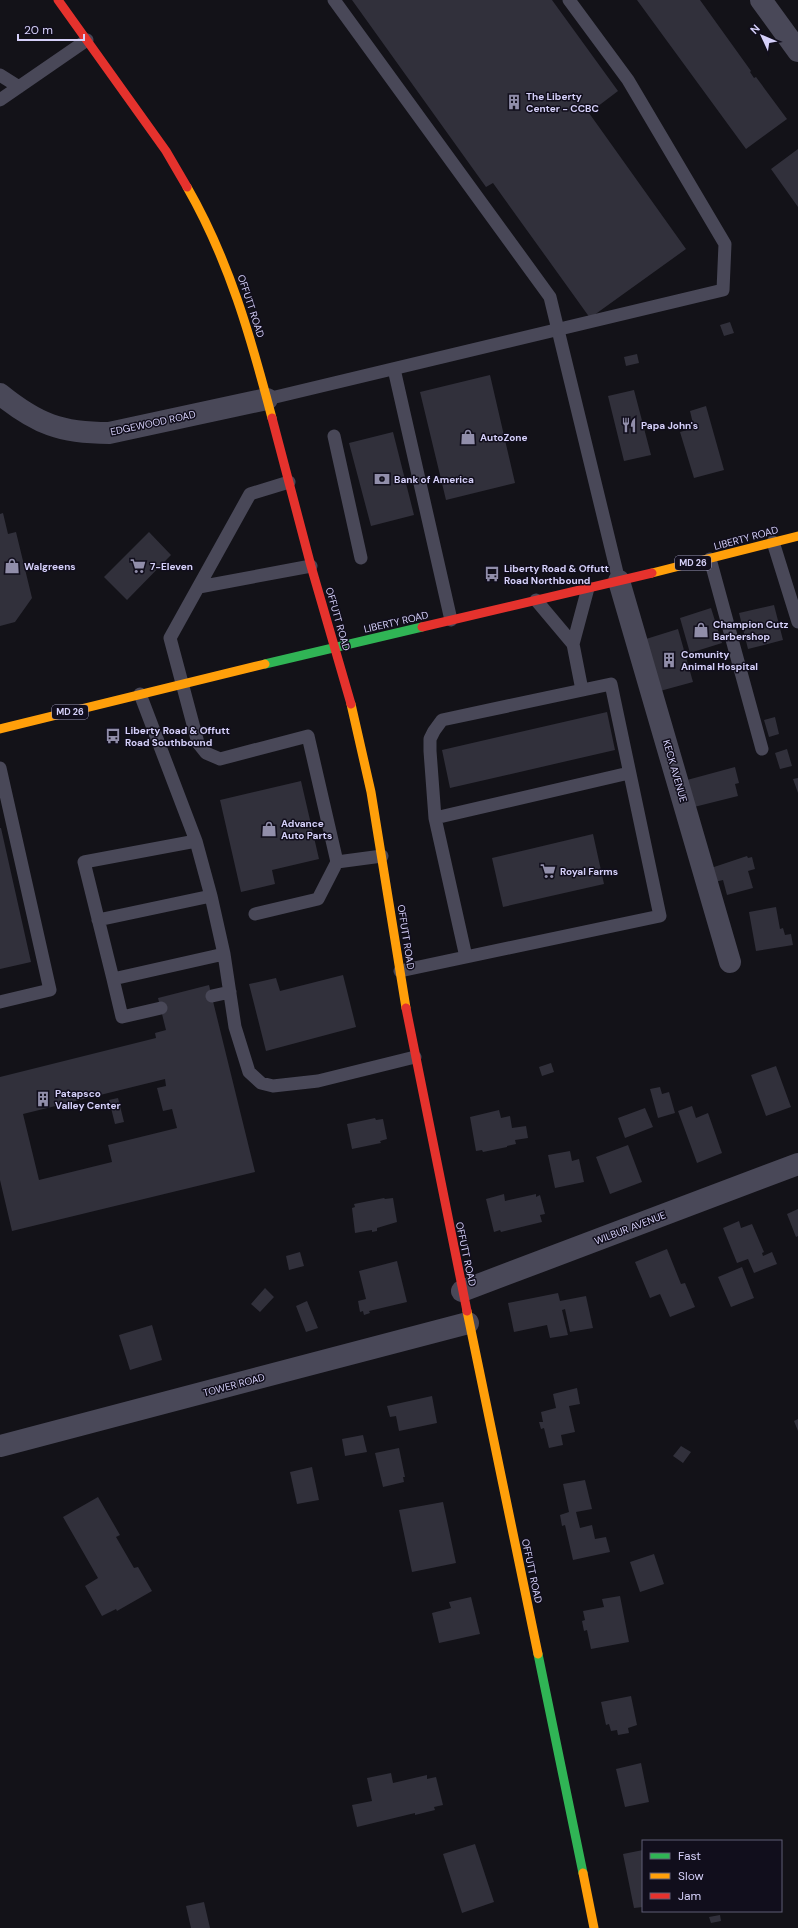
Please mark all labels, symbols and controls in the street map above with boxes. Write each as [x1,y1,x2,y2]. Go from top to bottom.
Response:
scale bar [18,16,84,42]
north arrow [742,16,782,56]
text: N [747,21,763,37]
text: 20 m [24,22,53,38]
place label: The Liberty Center - CCBC [526,90,599,115]
building icon: The Liberty Center - CCBC [505,93,523,111]
street label: OFFUTT ROAD [235,273,267,339]
street label: EDGEWOOD ROAD [109,408,197,438]
restaurant icon: Papa John's [620,416,638,434]
place label: Papa John's [641,419,698,432]
shop icon: AutoZone [459,428,477,446]
place label: AutoZone [480,431,528,444]
bank icon: Bank of America [373,470,391,488]
place label: Bank of America [394,473,474,486]
street label: LIBERTY ROAD [712,523,780,553]
road number: MD 26 [675,556,711,570]
shop icon: Walgreens [3,557,21,575]
supermarket icon: 7-Eleven [129,557,147,575]
place label: Walgreens [24,560,76,573]
place label: 7-Eleven [150,560,193,573]
place label: Liberty Road & Offutt Road Northbound [504,562,609,587]
bus stop icon: Liberty Road & Offutt Road Northbound [483,565,501,583]
street label: OFFUTT ROAD [323,586,353,652]
street label: LIBERTY ROAD [362,608,430,636]
place label: Champion Cutz Barbershop [713,618,789,643]
shop icon: Champion Cutz Barbershop [692,621,710,639]
place label: Comunity Animal Hospital [681,648,758,673]
building icon: Comunity Animal Hospital [660,651,678,669]
road number: MD 26 [52,705,88,719]
place label: Liberty Road & Offutt Road Southbound [125,724,230,749]
bus stop icon: Liberty Road & Offutt Road Southbound [104,727,122,745]
street label: KECK AVENUE [660,738,690,804]
place label: Advance Auto Parts [281,817,332,842]
shop icon: Advance Auto Parts [260,820,278,838]
supermarket icon: Royal Farms [539,862,557,880]
place label: Royal Farms [560,865,618,878]
street label: OFFUTT ROAD [394,904,418,971]
place label: Patapsco Valley Center [55,1087,121,1112]
building icon: Patapsco Valley Center [34,1090,52,1108]
street label: WILBUR AVENUE [592,1208,668,1248]
street label: OFFUTT ROAD [453,1221,479,1288]
street label: TOWER ROAD [202,1370,266,1399]
street label: OFFUTT ROAD [519,1538,545,1605]
legend [642,1840,782,1912]
text: Fast [678,1848,701,1864]
text: Slow [678,1868,704,1884]
text: Jam [678,1888,701,1904]

